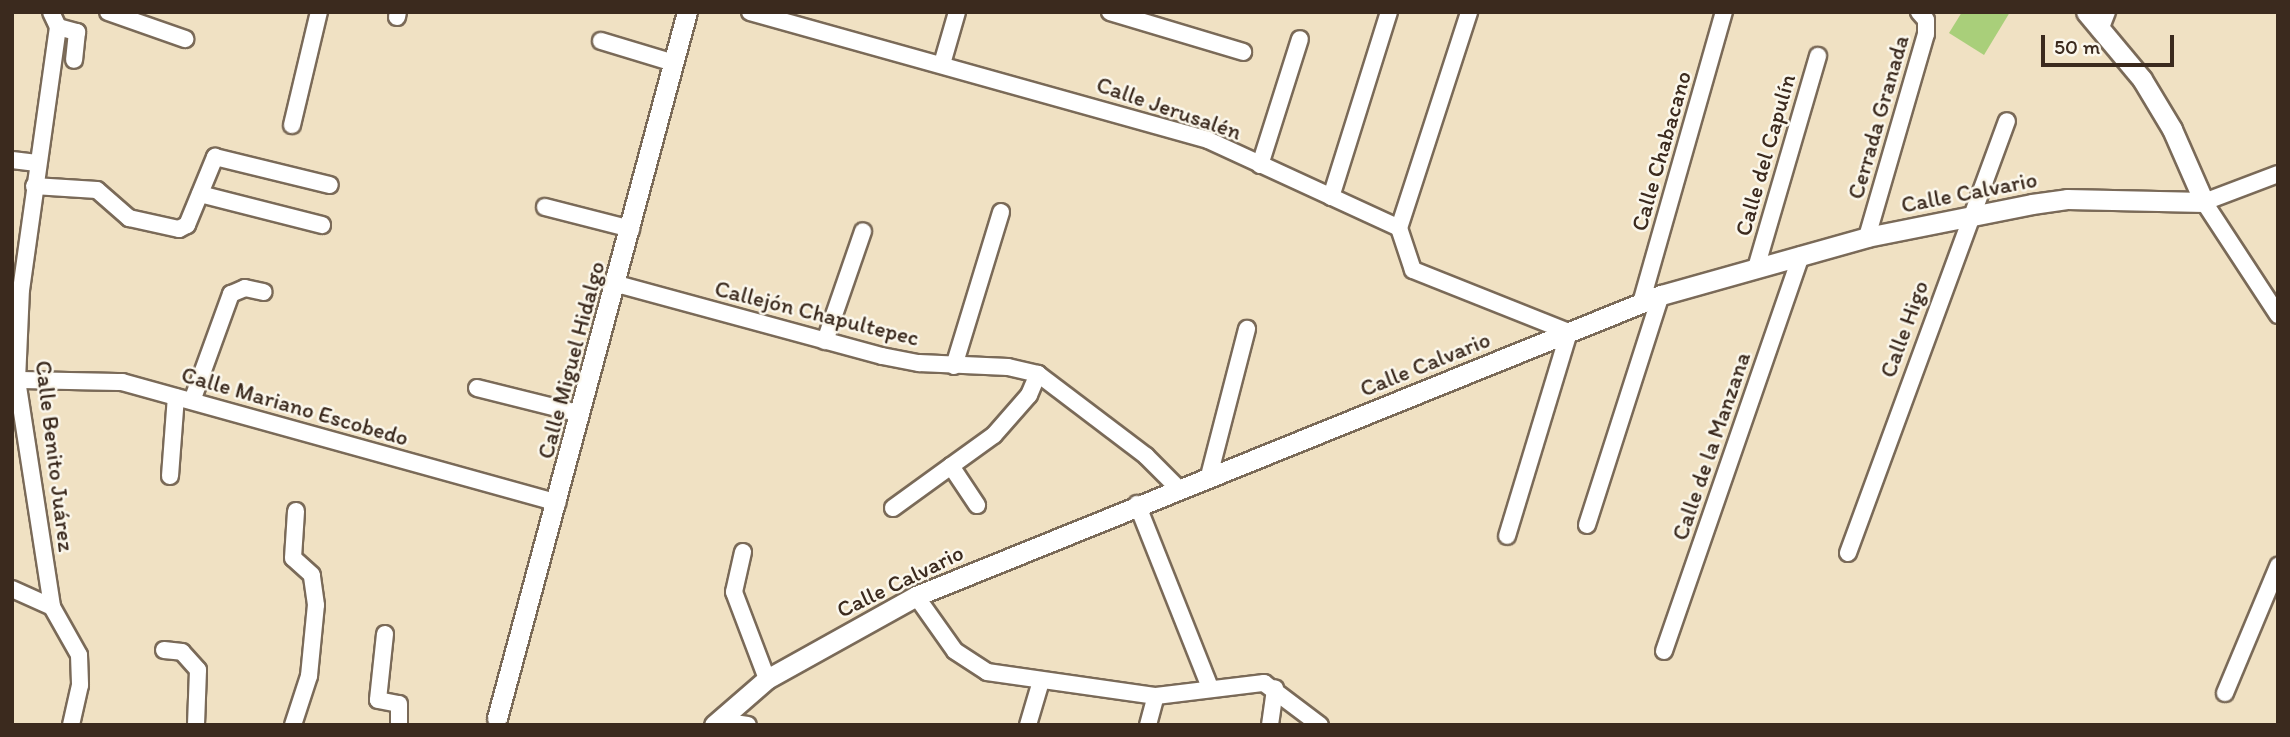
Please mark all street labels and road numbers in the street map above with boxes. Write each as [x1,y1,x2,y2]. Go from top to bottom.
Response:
street label: Cerrada Granada [1841,32,1915,202]
street label: Calle Chabacano [1625,68,1697,234]
street label: Calle Jerusalén [1092,70,1246,146]
street label: Calle del Capulín [1729,70,1801,240]
street label: Calle Calvario [1899,165,2039,219]
street label: Calle Miguel Hidalgo [531,258,611,462]
street label: Callejón Chapultepec [712,274,922,352]
street label: Calle Higo [1874,277,1934,381]
street label: Calle Calvario [1356,325,1494,403]
street label: Calle de la Manzana [1666,348,1756,544]
street label: Calle Benito Juárez [30,359,80,553]
street label: Calle Mariano Escobedo [178,360,412,452]
street label: Calle Calvario [832,538,968,624]

